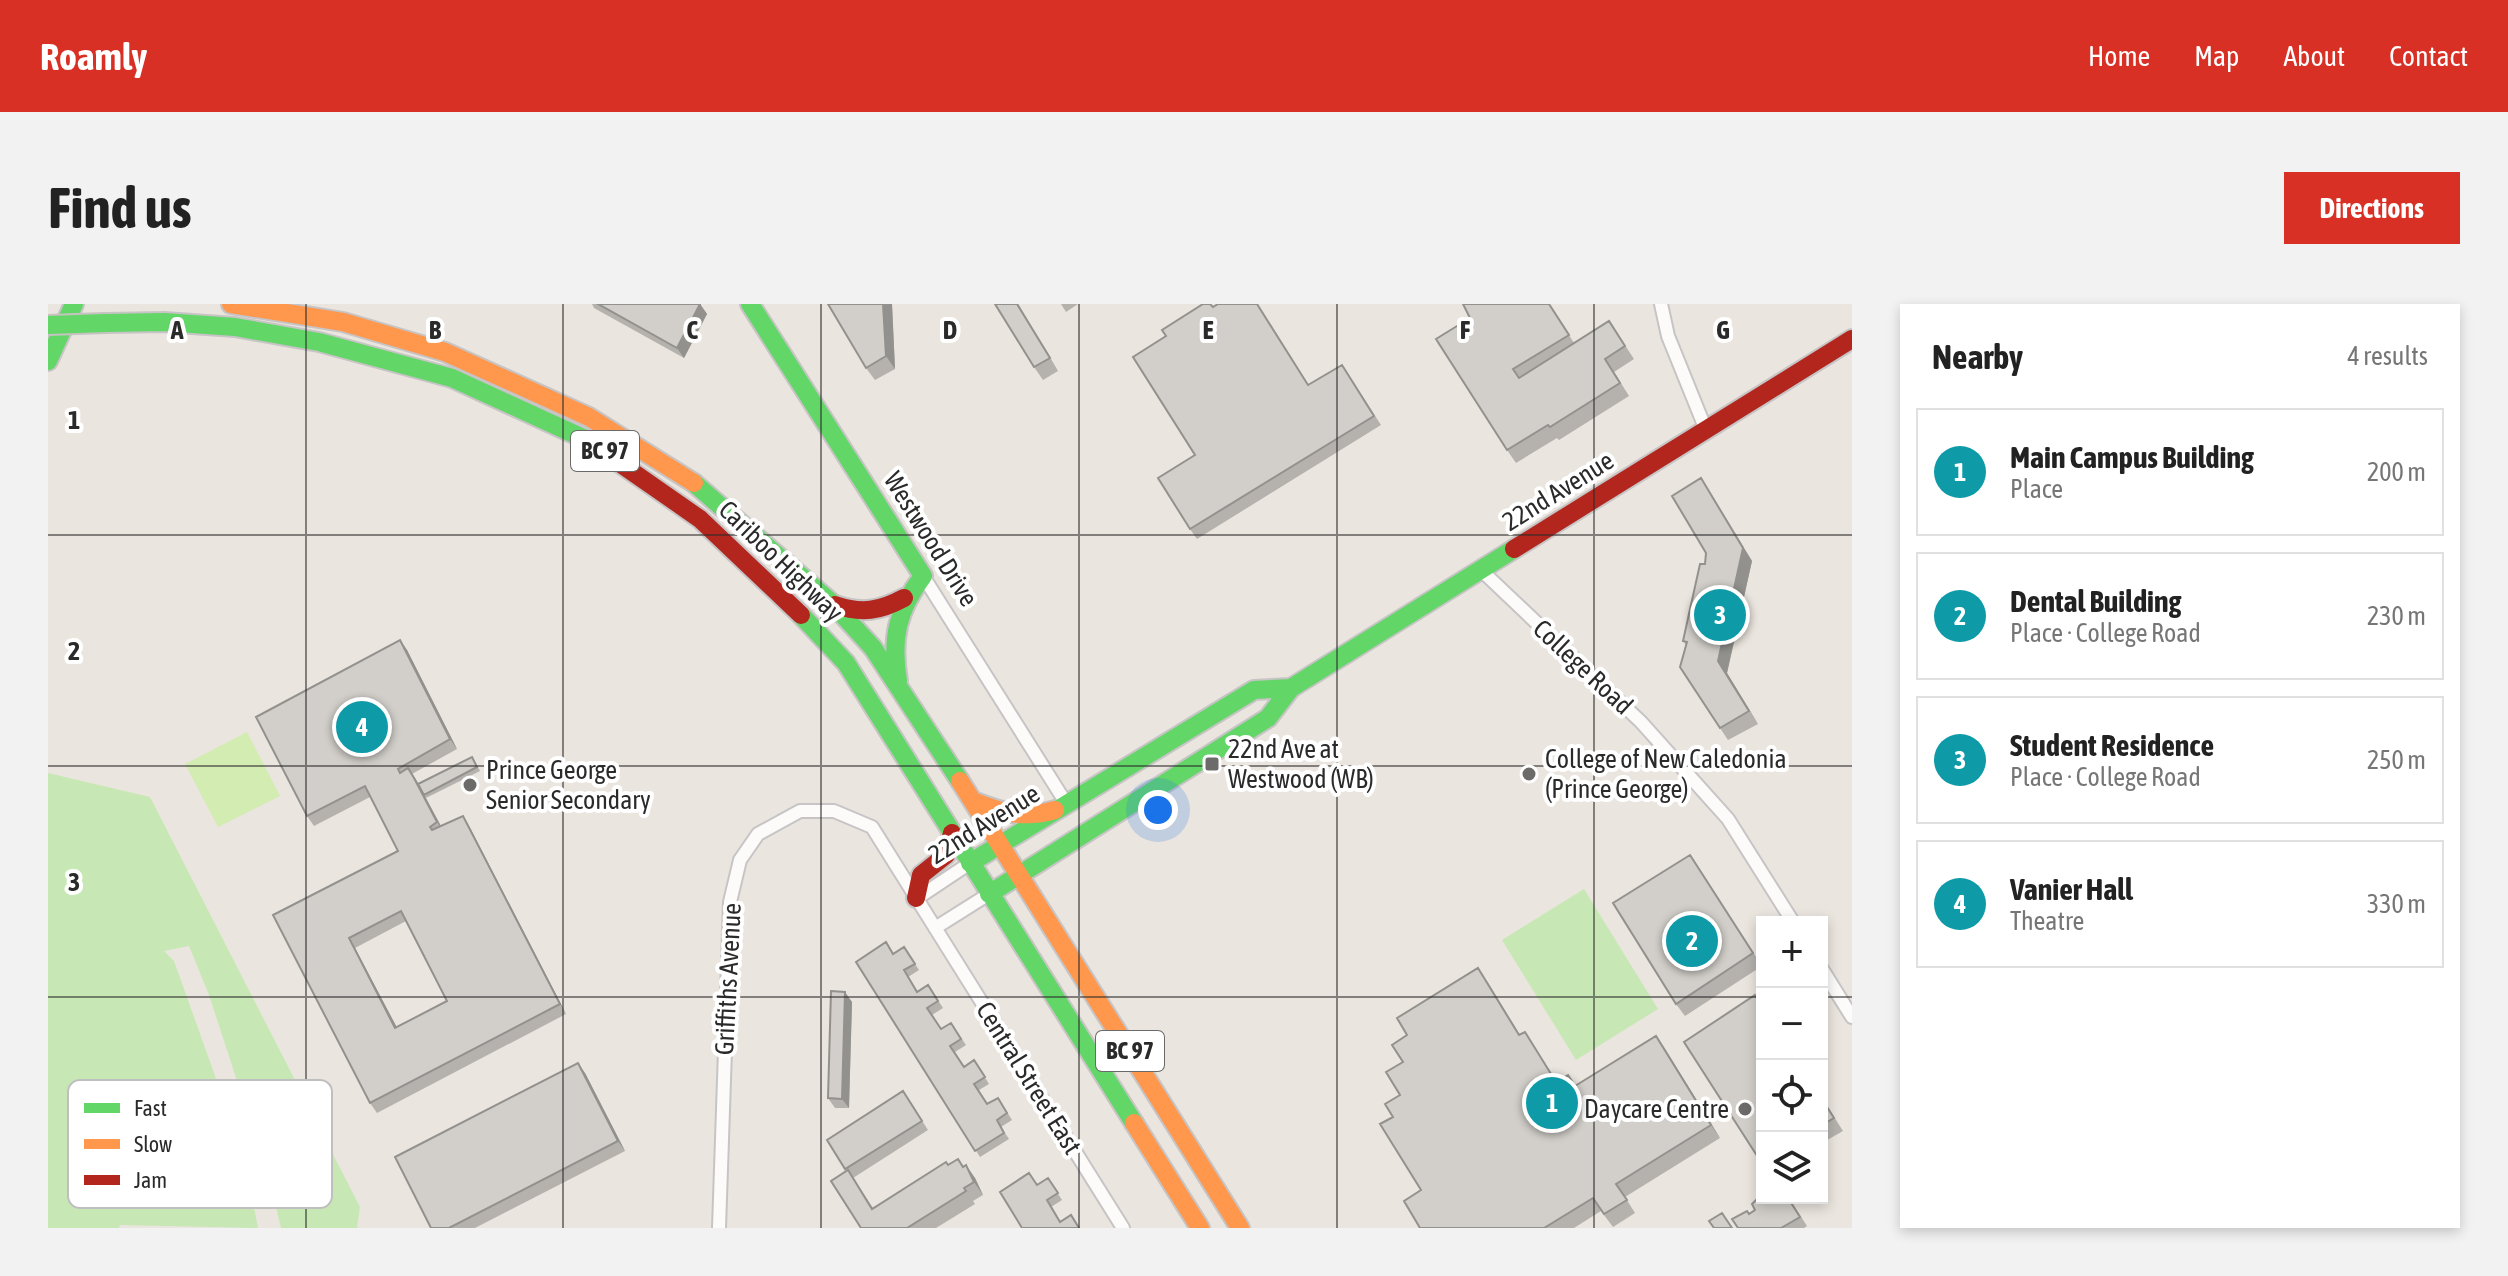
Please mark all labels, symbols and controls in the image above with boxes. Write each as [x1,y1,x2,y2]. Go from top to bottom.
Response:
text: Roamly [40,35,147,78]
text: Home [2088,40,2150,72]
text: Map [2194,40,2239,72]
text: About [2283,40,2345,72]
text: Contact [2389,40,2468,72]
button: Directions [2284,172,2460,244]
text: Find us [48,176,192,240]
text: A [170,315,184,345]
text: B [429,315,442,345]
text: C [686,315,698,345]
text: D [943,315,957,345]
text: E [1202,315,1214,345]
text: F [1460,315,1471,345]
text: G [1716,315,1730,345]
text: Nearby [1932,337,2023,376]
text: 4 results [2347,341,2428,371]
text: 1 [68,405,80,435]
road number: BC 97 [571,431,639,471]
text: Main Campus Building [2010,440,2254,474]
street label: 22nd Avenue [1497,445,1619,537]
text: 1 [1954,457,1966,487]
text: 200 m [2367,457,2426,487]
street label: Westwood Drive [878,466,984,612]
text: Place [2010,474,2063,504]
street label: Cariboo Highway [713,494,849,628]
text: Dental Building [2010,584,2181,618]
pin: 3 [1694,585,1746,645]
text: 2 [1954,601,1966,631]
text: 230 m [2367,601,2426,631]
street label: College Road [1527,613,1639,721]
text: Place · College Road [2010,618,2201,648]
text: 2 [68,636,80,666]
pin: 4 [336,697,388,757]
text: Student Residence [2010,728,2214,762]
place label: 22nd Ave at Westwood (WB) [1228,734,1374,794]
place label: College of New Caledonia (Prince George) [1545,744,1787,804]
text: 3 [1954,745,1966,775]
text: 250 m [2367,745,2426,775]
place label: Prince George Senior Secondary [486,755,651,815]
marker: 22nd Ave at Westwood (WB) [1203,755,1221,773]
text: Place · College Road [2010,762,2201,792]
marker: College of New Caledonia (Prince George) [1520,765,1538,783]
marker: Prince George Senior Secondary [461,776,479,794]
street label: 22nd Avenue [923,778,1045,870]
your location [1138,790,1178,830]
text: 3 [68,867,80,897]
text: Vanier Hall [2010,872,2133,906]
text: 4 [1954,889,1966,919]
text: 330 m [2367,889,2426,919]
street label: Griffiths Avenue [709,902,747,1056]
text: Theatre [2010,906,2084,936]
pin: 2 [1666,911,1718,971]
map controls [1756,916,1828,1204]
button: + [1756,916,1828,988]
button: − [1756,988,1828,1060]
street label: Central Street East [970,996,1088,1160]
road number: BC 97 [1096,1031,1164,1071]
button: locate [1756,1060,1828,1132]
pin: 1 [1526,1073,1578,1133]
legend [68,1080,332,1208]
place label: Daycare Centre [1584,1094,1729,1124]
text: Fast [134,1095,167,1121]
marker: Daycare Centre [1736,1100,1754,1118]
text: Slow [134,1131,172,1157]
button: layers [1756,1132,1828,1204]
text: Jam [134,1167,167,1193]

